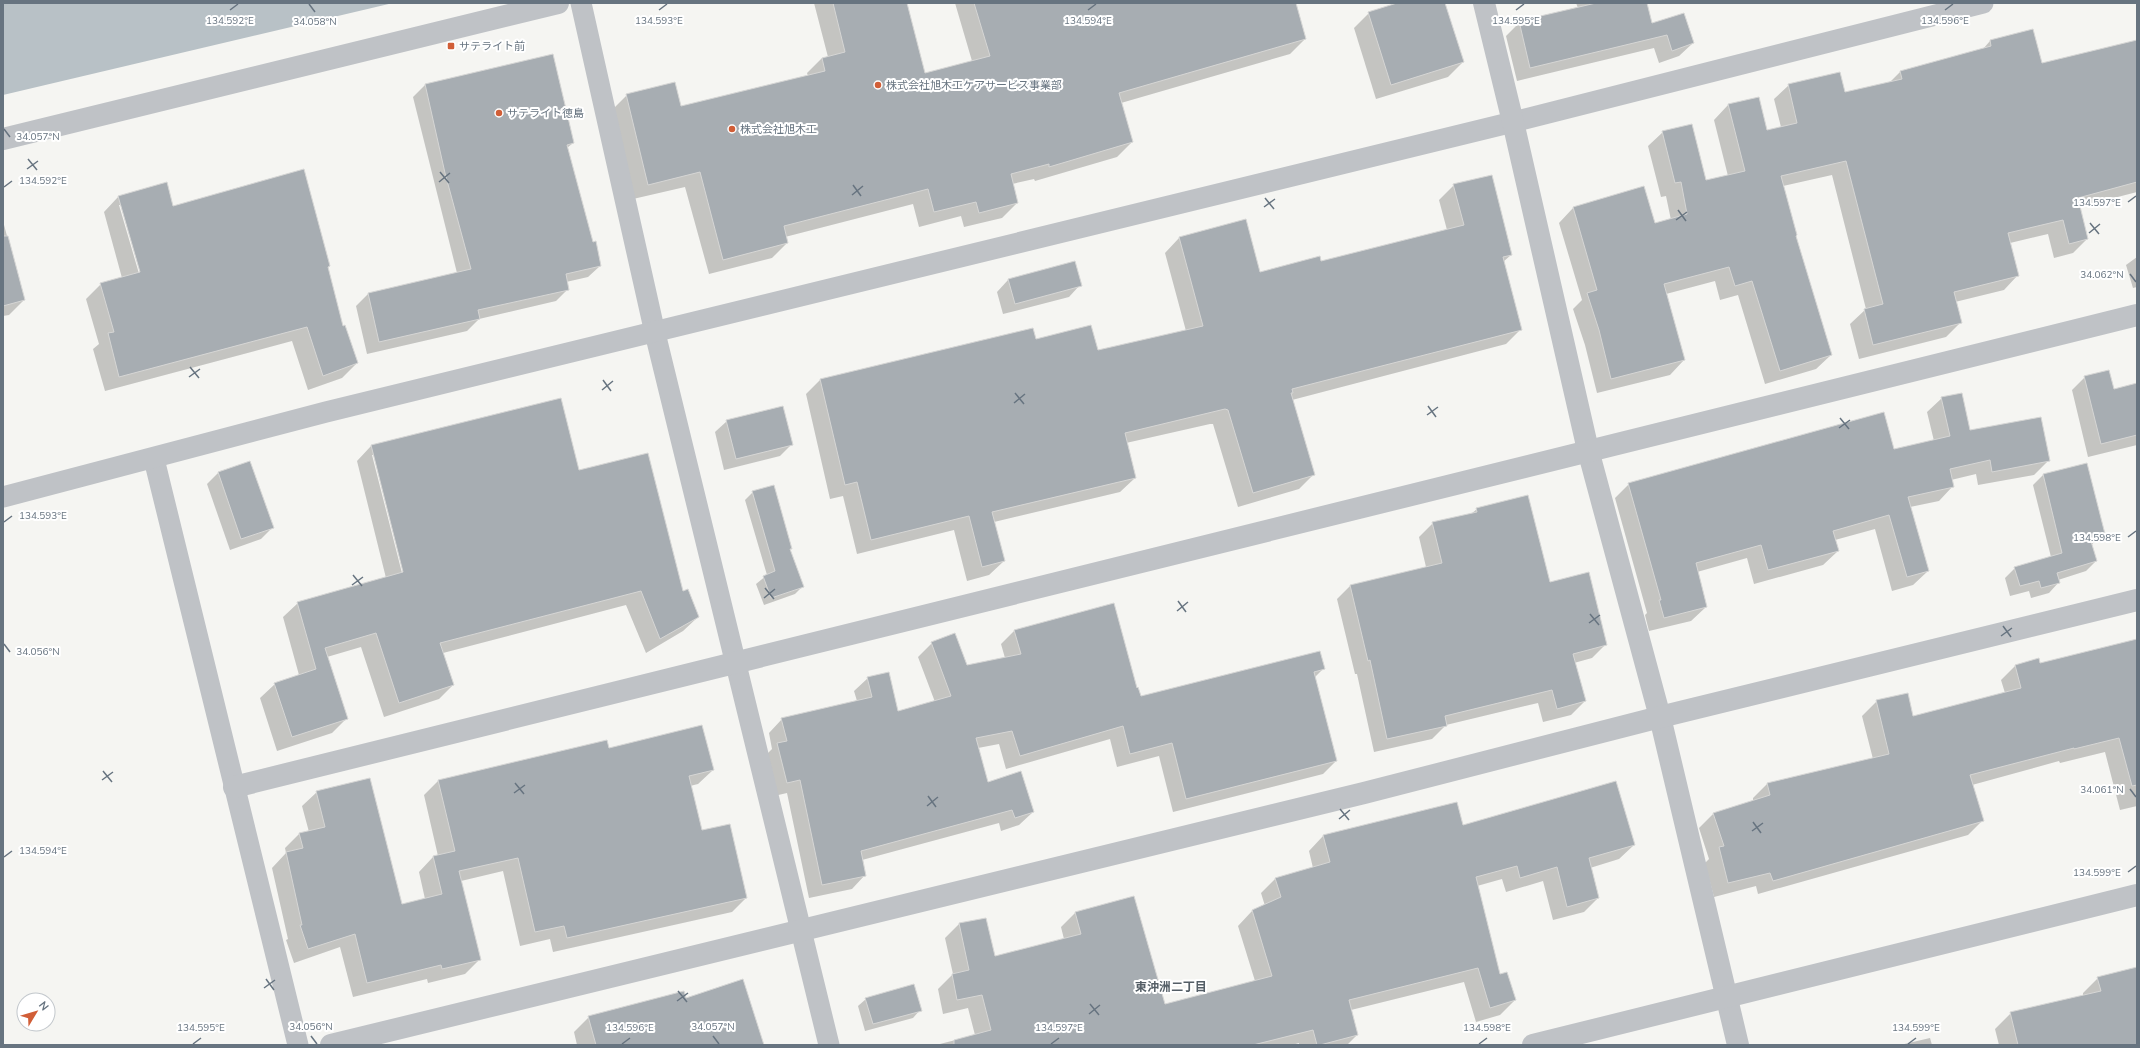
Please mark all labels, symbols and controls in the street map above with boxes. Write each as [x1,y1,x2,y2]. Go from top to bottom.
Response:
text: 134.592°E [206,14,254,28]
text: 134.593°E [635,14,683,28]
text: 134.594°E [1064,14,1112,28]
text: 134.595°E [1492,14,1540,28]
text: 134.596°E [1921,14,1969,28]
text: 34.058°N [293,15,337,29]
place label: サテライト前 [459,39,525,54]
marker: サテライト前 [446,41,456,51]
place label: 株式会社旭木工ケアサービス事業部 [886,78,1062,93]
marker: 株式会社旭木工ケアサービス事業部 [873,80,883,90]
place label: サテライト徳島 [507,106,584,121]
marker: サテライト徳島 [494,108,504,118]
place label: 株式会社旭木工 [740,122,817,137]
marker: 株式会社旭木工 [727,124,737,134]
text: 34.057°N [16,130,60,144]
text: 134.592°E [19,174,67,188]
text: 134.597°E [2073,196,2121,210]
text: 34.062°N [2080,268,2124,282]
text: 134.593°E [19,509,67,523]
text: 134.598°E [2073,531,2121,545]
text: 34.056°N [16,645,60,659]
text: 34.061°N [2080,783,2124,797]
text: 134.594°E [19,844,67,858]
text: 134.599°E [2073,866,2121,880]
district label: 東沖洲二丁目 [1135,979,1207,995]
north arrow [16,992,56,1032]
text: N [35,998,52,1014]
text: 34.056°N [289,1020,333,1034]
text: 34.057°N [691,1020,735,1034]
text: 134.595°E [177,1021,225,1035]
text: 134.596°E [606,1021,654,1035]
text: 134.597°E [1035,1021,1083,1035]
text: 134.598°E [1463,1021,1511,1035]
text: 134.599°E [1892,1021,1940,1035]

